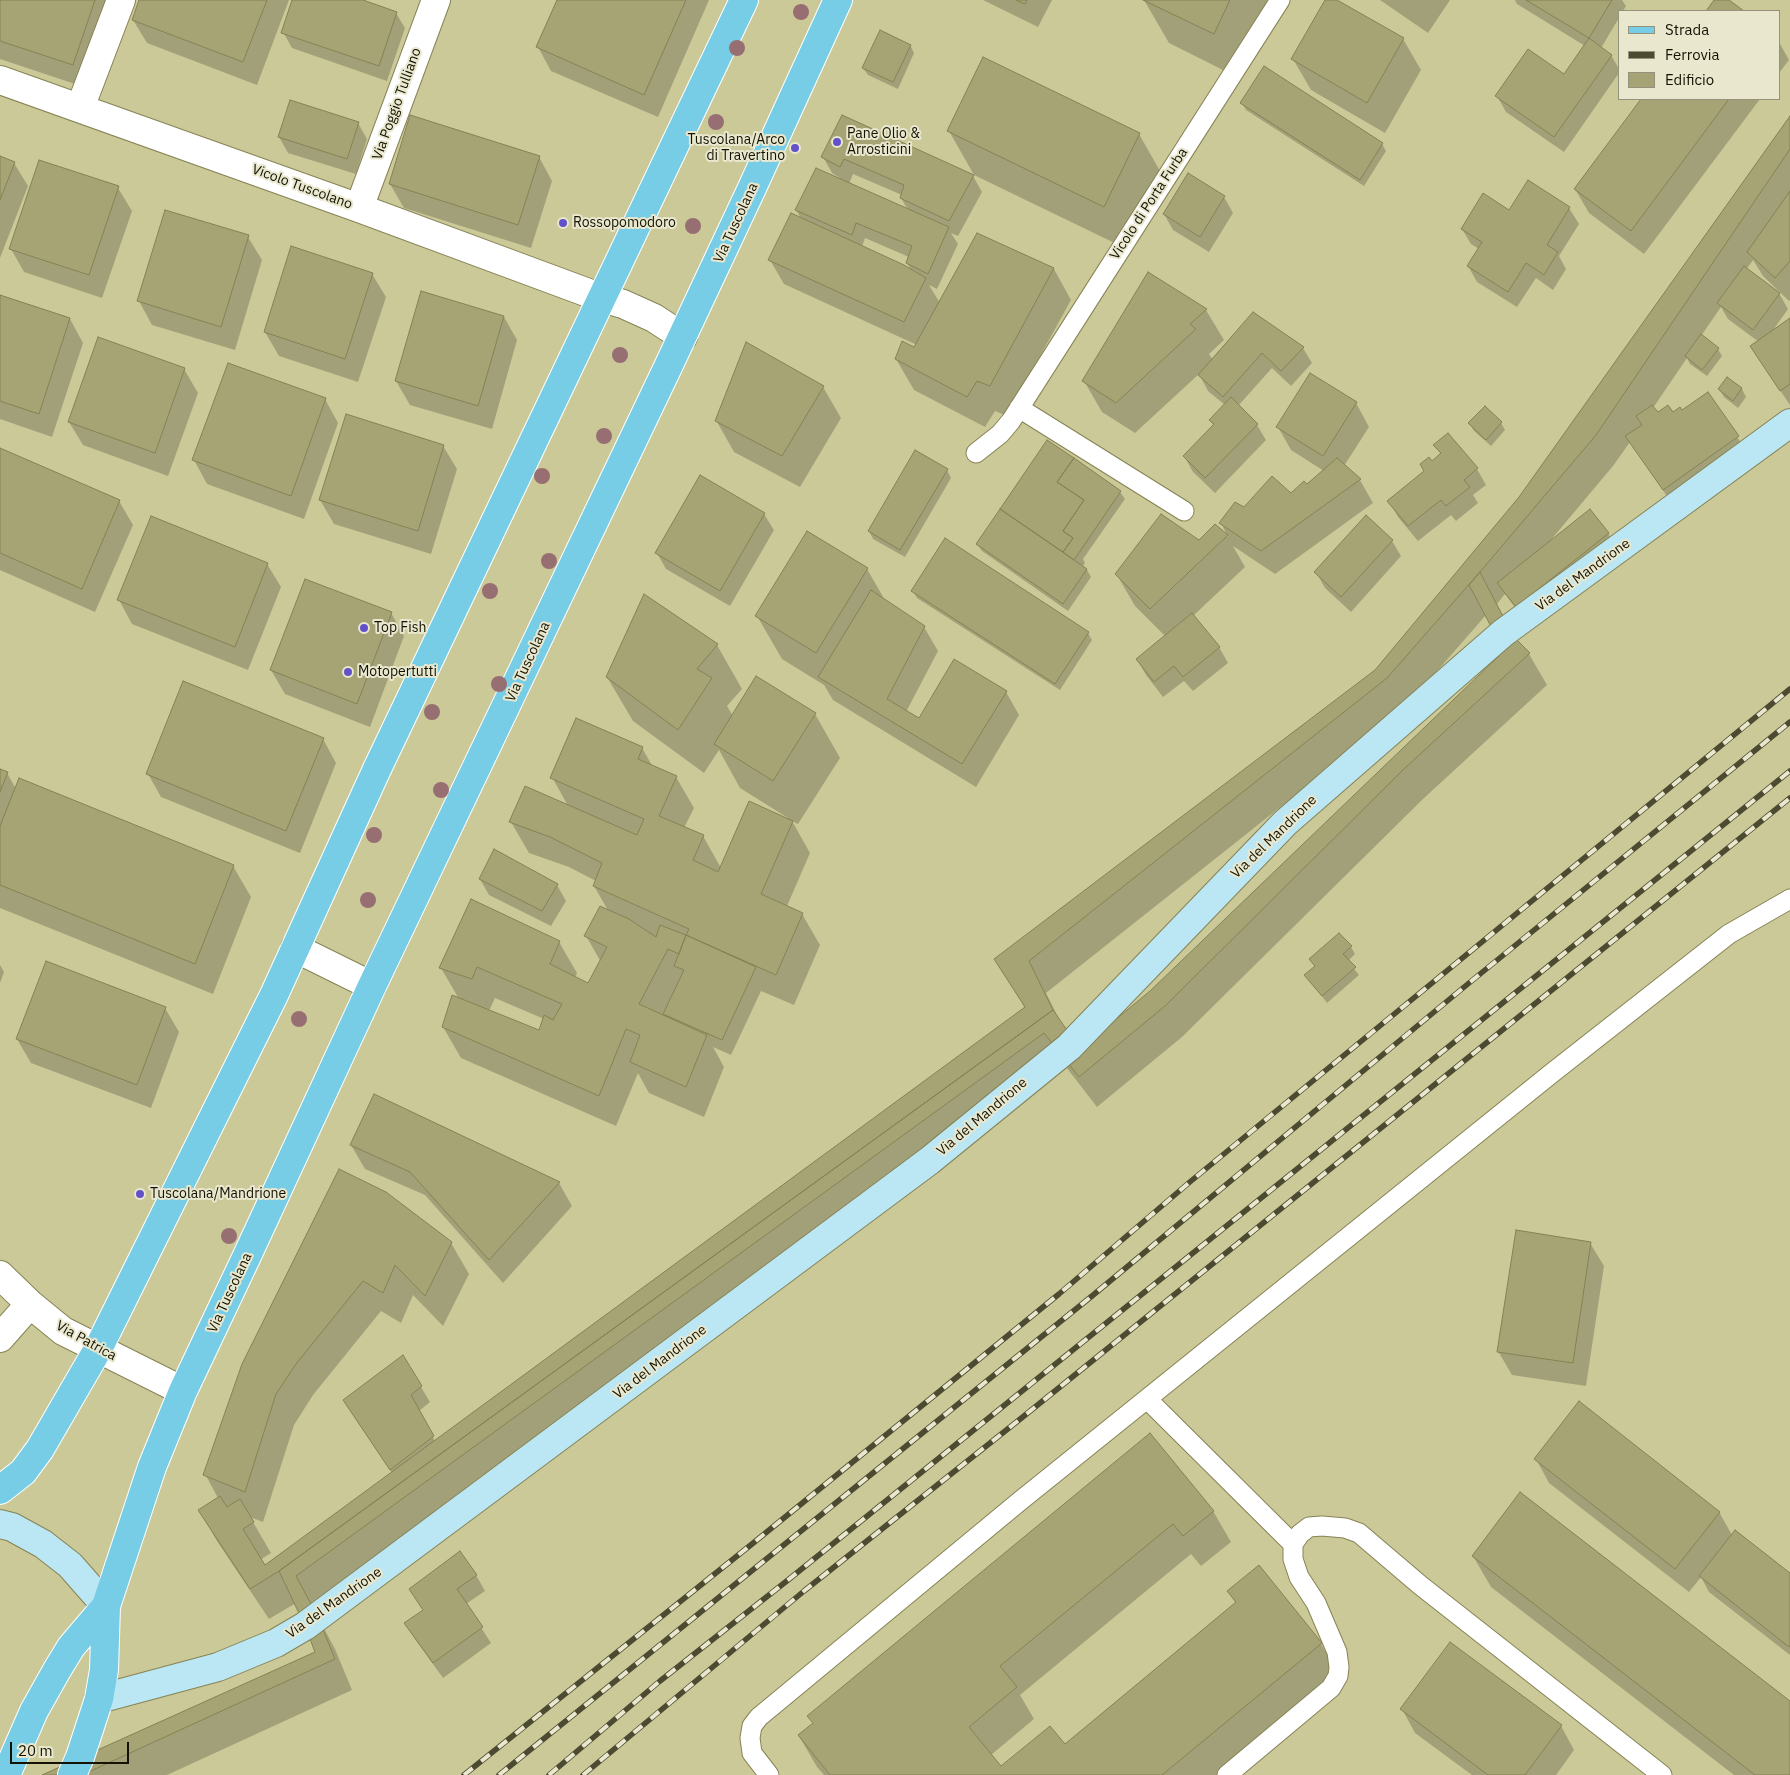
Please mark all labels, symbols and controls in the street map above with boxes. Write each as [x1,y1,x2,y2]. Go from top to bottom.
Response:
legend [1618,10,1780,100]
text: Strada [1665,20,1709,39]
text: Ferrovia [1665,45,1720,64]
street label: Via Poggio Tulliano [369,46,425,162]
text: Edificio [1665,70,1714,89]
place label: Pane Olio & Arrosticini [847,126,920,158]
place label: Tuscolana/Arco di Travertino [688,132,785,164]
marker: Pane Olio & Arrosticini [831,136,843,148]
marker: Tuscolana/Arco di Travertino [789,142,801,154]
street label: Vicolo di Porta Furba [1107,145,1191,263]
street label: Vicolo Tuscolano [249,161,355,213]
street label: Via Tuscolana [710,180,762,266]
place label: Rossopomodoro [573,215,676,231]
marker: Rossopomodoro [557,217,569,229]
street label: Via del Mandrione [1532,535,1634,615]
street label: Via Tuscolana [502,619,554,705]
place label: Top Fish [374,620,426,636]
marker: Top Fish [358,622,370,634]
place label: Motopertutti [358,664,437,680]
marker: Motopertutti [342,666,354,678]
street label: Via del Mandrione [1228,792,1320,882]
street label: Via del Mandrione [933,1074,1031,1160]
place label: Tuscolana/Mandrione [150,1186,286,1202]
marker: Tuscolana/Mandrione [134,1188,146,1200]
street label: Via Tuscolana [204,1250,256,1336]
street label: Via Patrica [53,1317,119,1365]
street label: Via del Mandrione [610,1321,710,1403]
street label: Via del Mandrione [283,1564,385,1642]
scale bar [12,1732,131,1764]
text: 20 m [18,1741,53,1760]

